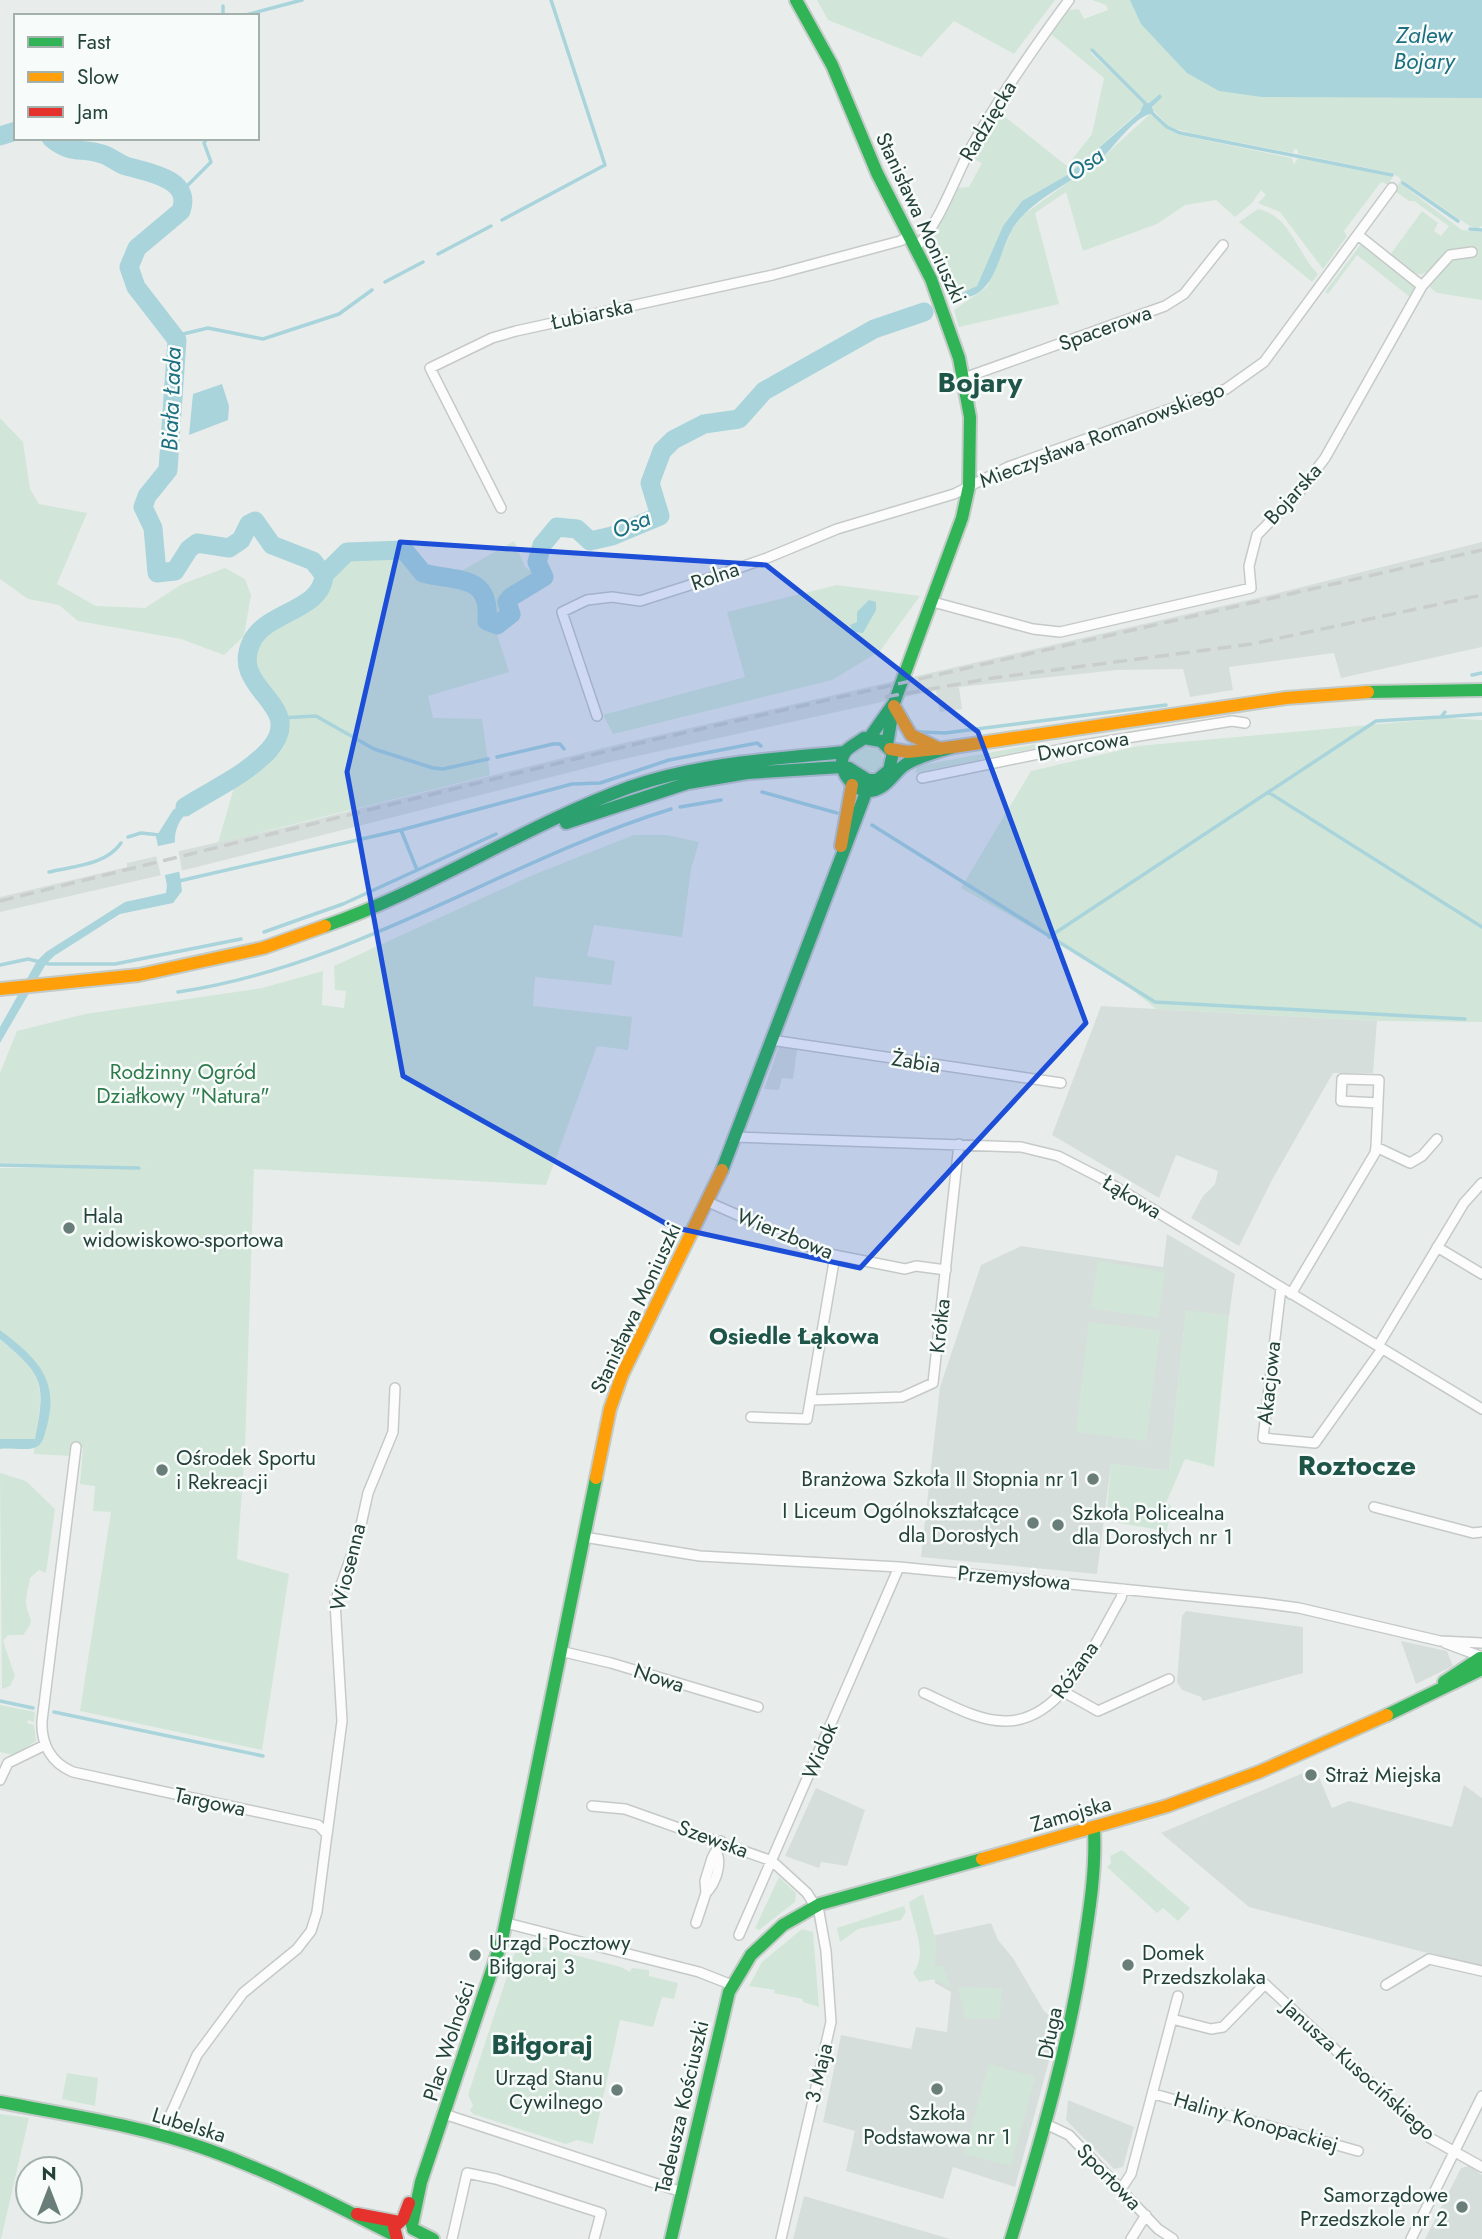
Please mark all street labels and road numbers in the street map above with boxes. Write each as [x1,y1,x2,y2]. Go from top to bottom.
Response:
street label: Radzięcka [952,75,1024,167]
street label: Stanisława Moniuszki [868,127,974,309]
street label: Łubiarska [548,291,636,337]
street label: Spacerowa [1054,297,1156,359]
street label: Mieczysława Romanowskiego [975,374,1229,496]
street label: Bojarska [1257,457,1329,531]
street label: Rolna [687,554,743,598]
street label: Dworcowa [1035,723,1131,769]
street label: Żabia [889,1043,943,1081]
street label: Łąkowa [1096,1167,1167,1226]
street label: Wierzbowa [732,1201,838,1267]
street label: Stanisława Moniuszki [583,1217,689,1399]
street label: Krótka [922,1297,958,1355]
street label: Akacjowa [1250,1340,1288,1426]
street label: Wiosenna [323,1520,373,1614]
street label: Przemysłowa [956,1558,1072,1598]
street label: Różana [1044,1635,1106,1705]
street label: Nowa [630,1656,688,1700]
street label: Widok [795,1717,846,1784]
street label: Targowa [172,1780,248,1824]
street label: Zamojska [1027,1788,1115,1840]
street label: Szewska [673,1812,753,1866]
street label: Plac Wolności [415,1977,483,2105]
street label: Janusza Kusocińskiego [1273,1991,1443,2147]
street label: Długa [1030,2005,1070,2061]
street label: Tadeusza Kościuszki [648,2018,716,2196]
street label: 3 Maja [798,2040,840,2106]
street label: Haliny Konopackiej [1170,2084,1342,2160]
street label: Lubelska [149,2100,229,2150]
street label: Sportowa [1069,2137,1149,2217]

